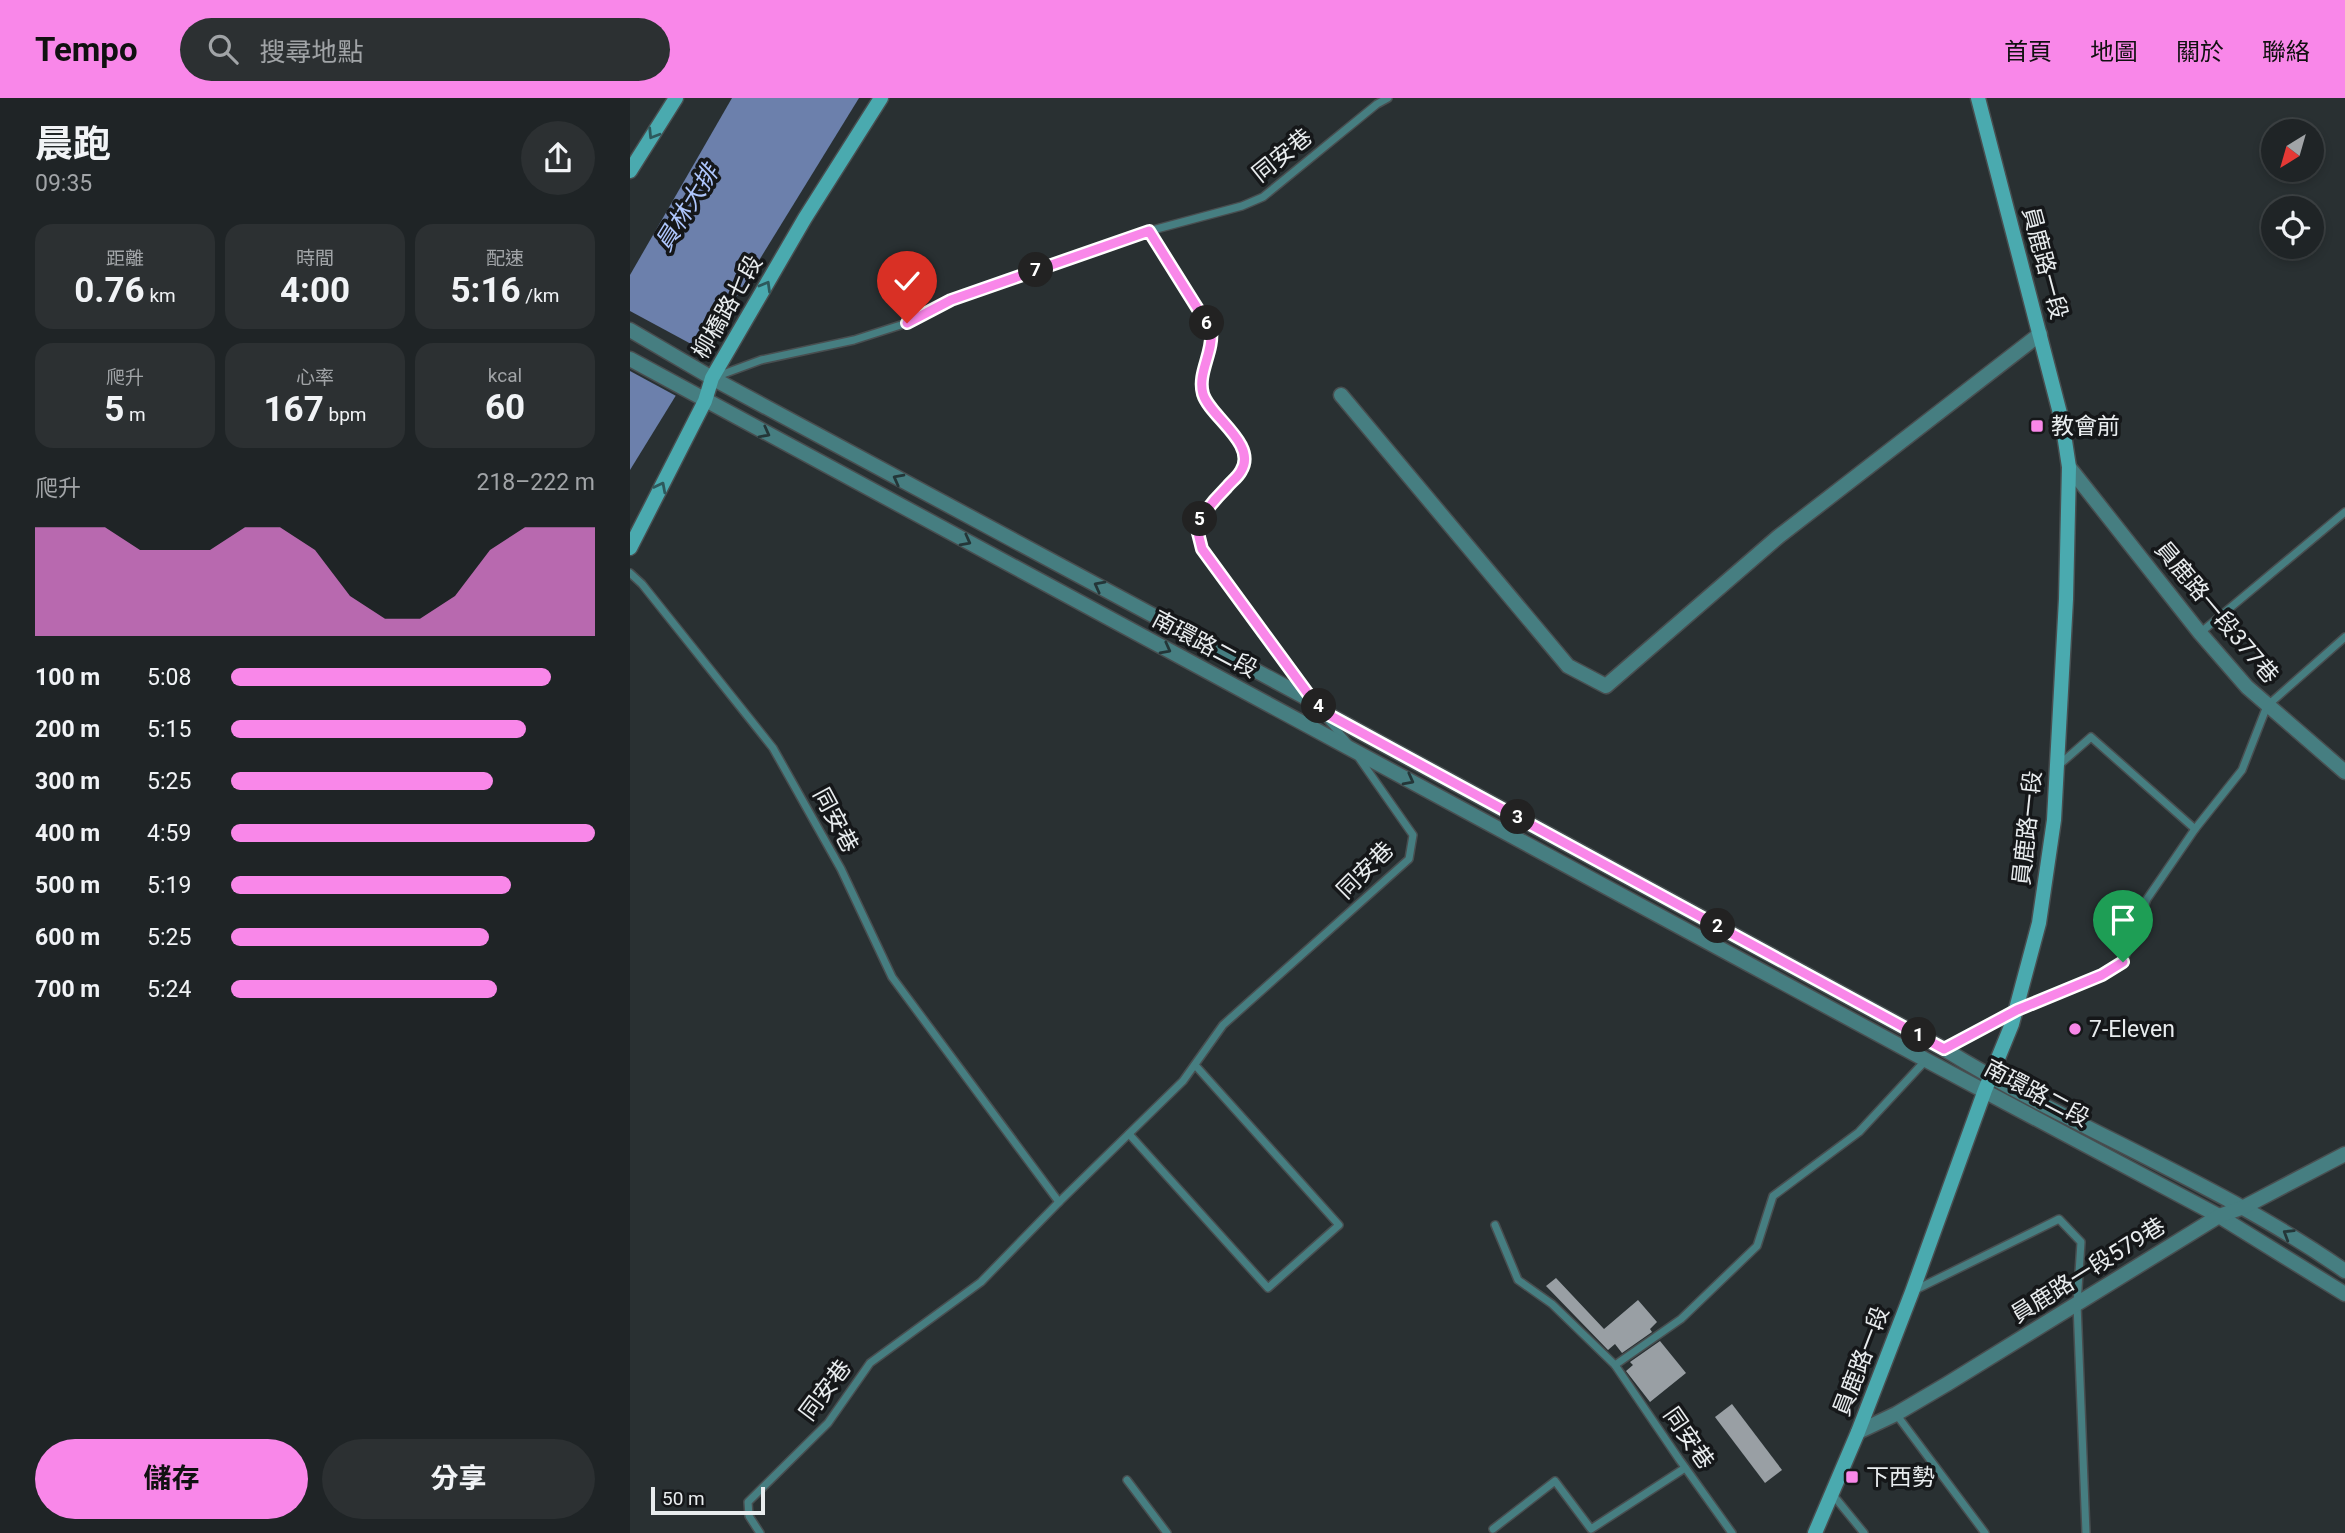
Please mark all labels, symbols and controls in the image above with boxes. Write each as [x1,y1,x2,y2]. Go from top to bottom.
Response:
search box [180,18,670,81]
text: Tempo [35,30,138,69]
icon: search [204,30,242,68]
text: 搜尋地點 [260,37,364,67]
text: 首頁 [2004,38,2052,66]
text: 地圖 [2090,38,2138,66]
text: 關於 [2176,38,2224,66]
text: 聯絡 [2262,38,2310,66]
north arrow [2261,119,2324,182]
map controls [2261,119,2324,259]
button: share [521,121,595,195]
text: 晨跑 [35,122,111,166]
street label: 同安巷 [1247,123,1318,188]
one-way arrow [648,127,661,140]
water label: 員林大排 [650,157,726,256]
text: 09:35 [35,170,92,197]
button: locate [2261,196,2324,259]
street label: 員鹿路一段 [2017,204,2072,322]
text: 距離 [106,247,144,270]
text: 時間 [296,247,334,270]
text: 配速 [486,247,524,270]
street label: 柳橋路七段 [687,251,768,364]
pin [877,251,937,323]
pin: 7 [1018,252,1054,288]
text: 7 [1030,258,1041,281]
icon: check [888,262,926,300]
text: 0.76 [74,270,145,311]
text: 4:00 [280,270,350,311]
text: 5:16 [451,270,521,311]
one-way arrow [758,281,771,294]
text: km [145,284,176,307]
text: /km [521,284,559,307]
pin: 6 [1190,306,1224,341]
text: 6 [1201,311,1212,334]
text: kcal [488,364,522,387]
text: 爬升 [106,366,144,389]
text: 心率 [296,366,334,389]
text: 60 [485,387,525,428]
text: 5 [104,389,124,430]
text: 167 [264,389,324,430]
text: m [124,403,146,426]
text: bpm [324,403,366,426]
place label: 教會前 [2051,413,2120,440]
marker: 教會前 [2029,418,2045,434]
one-way arrow [758,425,770,438]
text: 218–222 m [476,469,595,496]
one-way arrow [893,473,905,487]
text: 爬升 [35,475,81,502]
one-way arrow [653,482,666,495]
pin: 5 [1182,502,1218,536]
text: 5 [1194,507,1205,530]
one-way arrow [958,533,971,546]
street label: 員鹿路一段377巷 [2149,536,2284,689]
one-way arrow [1093,581,1106,595]
street label: 南環路二段 [1148,606,1262,683]
one-way arrow [1159,641,1171,654]
text: 100 m [35,664,100,691]
text: 5:08 [147,664,191,691]
pin: 4 [1302,688,1336,724]
text: 4 [1313,694,1324,717]
text: 200 m [35,716,100,743]
text: 5:15 [147,716,191,743]
text: 300 m [35,768,100,795]
text: 5:25 [147,768,191,795]
street label: 員鹿路一段 [2008,769,2047,887]
one-way arrow [1402,772,1414,785]
street label: 同安巷 [807,783,864,857]
pin: 3 [1500,800,1536,834]
text: 3 [1512,805,1523,828]
text: 400 m [35,820,100,847]
text: 4:59 [147,820,191,847]
street label: 同安巷 [1331,836,1399,904]
text: 500 m [35,872,100,899]
text: 5:19 [147,872,191,899]
pin [2093,890,2153,962]
icon: arrive [2104,901,2142,939]
pin: 2 [1700,908,1736,944]
text: 2 [1712,914,1723,937]
text: 600 m [35,924,100,951]
text: 5:25 [147,924,191,951]
text: 700 m [35,976,100,1003]
text: 5:24 [147,976,191,1003]
place label: 7-Eleven [2089,1016,2175,1043]
pin: 1 [1902,1018,1936,1052]
marker: 7-Eleven [2067,1021,2083,1037]
text: 1 [1913,1023,1924,1046]
street label: 南環路二段 [1980,1055,2094,1132]
street label: 員鹿路一段579巷 [2006,1212,2170,1329]
one-way arrow [2282,1230,2295,1243]
street label: 員鹿路一段 [1828,1303,1895,1420]
street label: 同安巷 [794,1355,857,1426]
street label: 同安巷 [1658,1402,1719,1474]
button: 儲存 [35,1439,308,1519]
button: 分享 [322,1439,595,1519]
place label: 下西勢 [1866,1464,1935,1491]
marker: 下西勢 [1844,1469,1860,1485]
scale bar [651,1484,765,1516]
text: 50 m [662,1487,705,1510]

